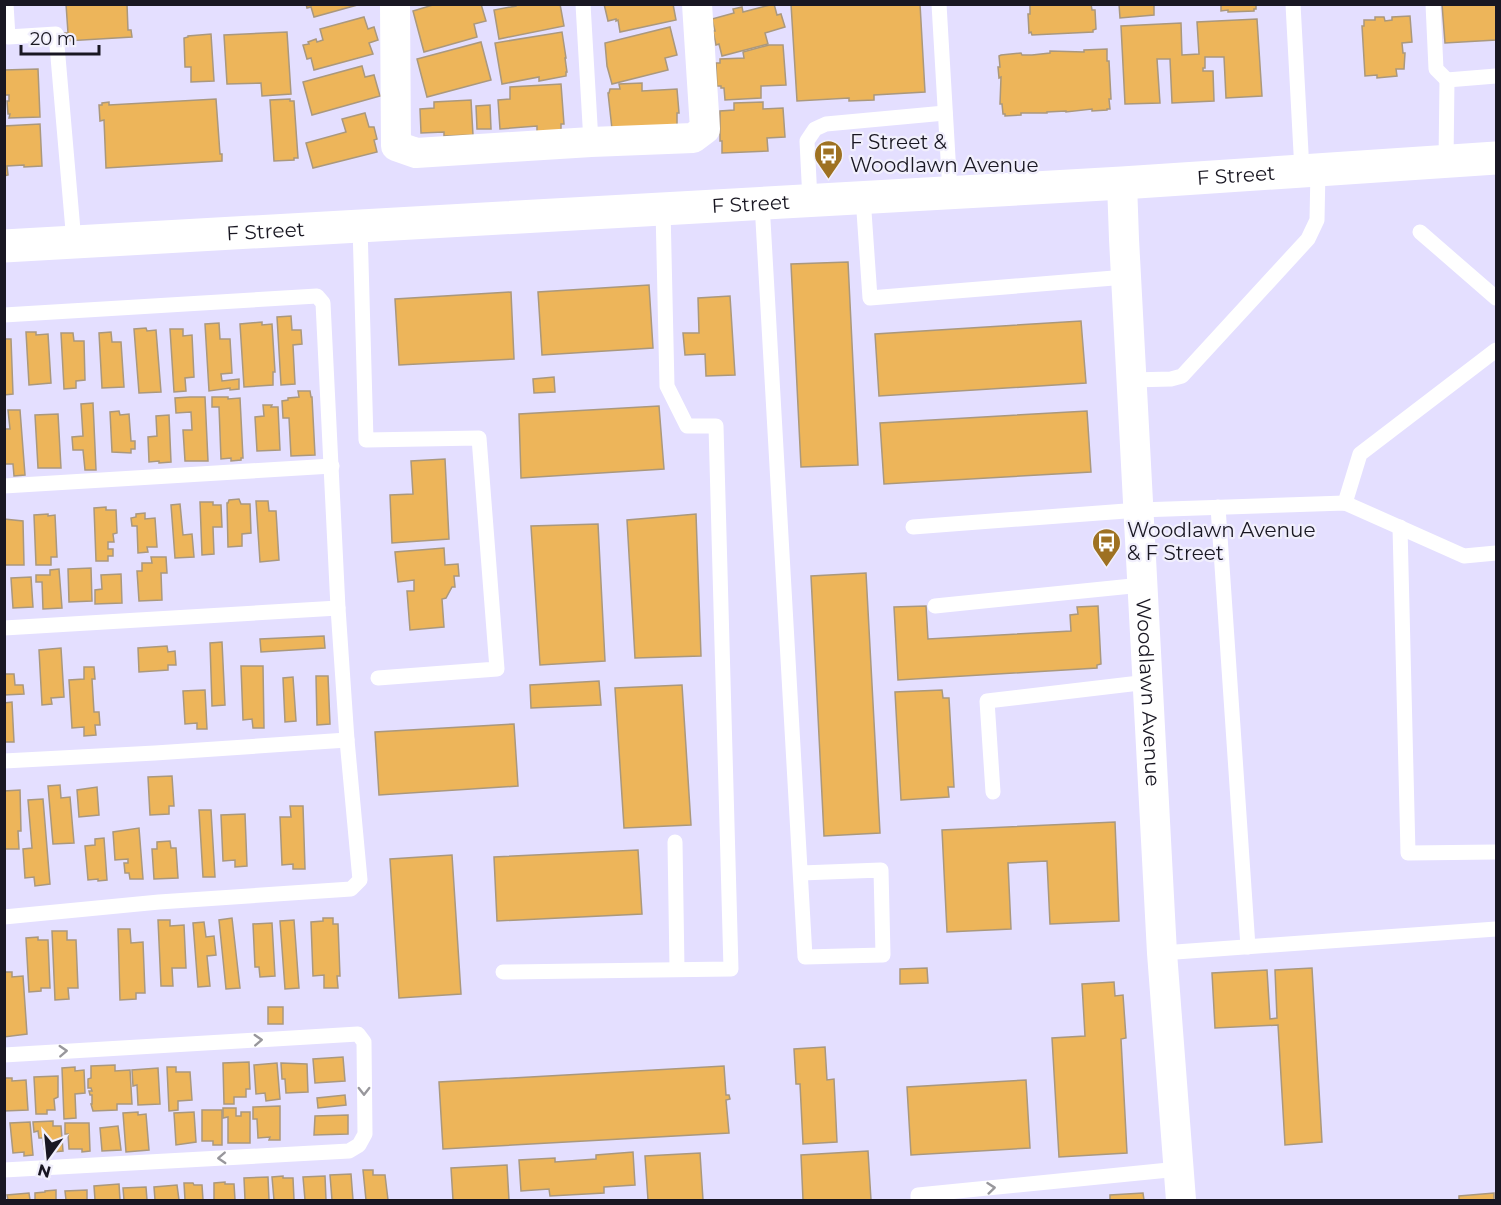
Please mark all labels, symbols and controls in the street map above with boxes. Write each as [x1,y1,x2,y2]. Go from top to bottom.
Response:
scale bar [21,18,99,56]
text: 20 m [30,28,76,50]
place label: F Street & Woodlawn Avenue [850,130,1039,177]
bus stop icon: F Street & Woodlawn Avenue [813,138,845,180]
street label: F Street [1196,161,1276,190]
street label: F Street [711,190,791,218]
street label: F Street [226,217,305,245]
place label: Woodlawn Avenue & F Street [1127,518,1316,565]
bus stop icon: Woodlawn Avenue & F Street [1090,526,1122,568]
street label: Woodlawn Avenue [1131,597,1165,787]
one-way arrow [253,1034,262,1047]
one-way arrow [58,1045,67,1058]
one-way arrow [358,1086,370,1095]
north arrow [18,1127,78,1187]
one-way arrow [218,1152,227,1165]
text: N [36,1160,53,1182]
one-way arrow [987,1182,996,1195]

